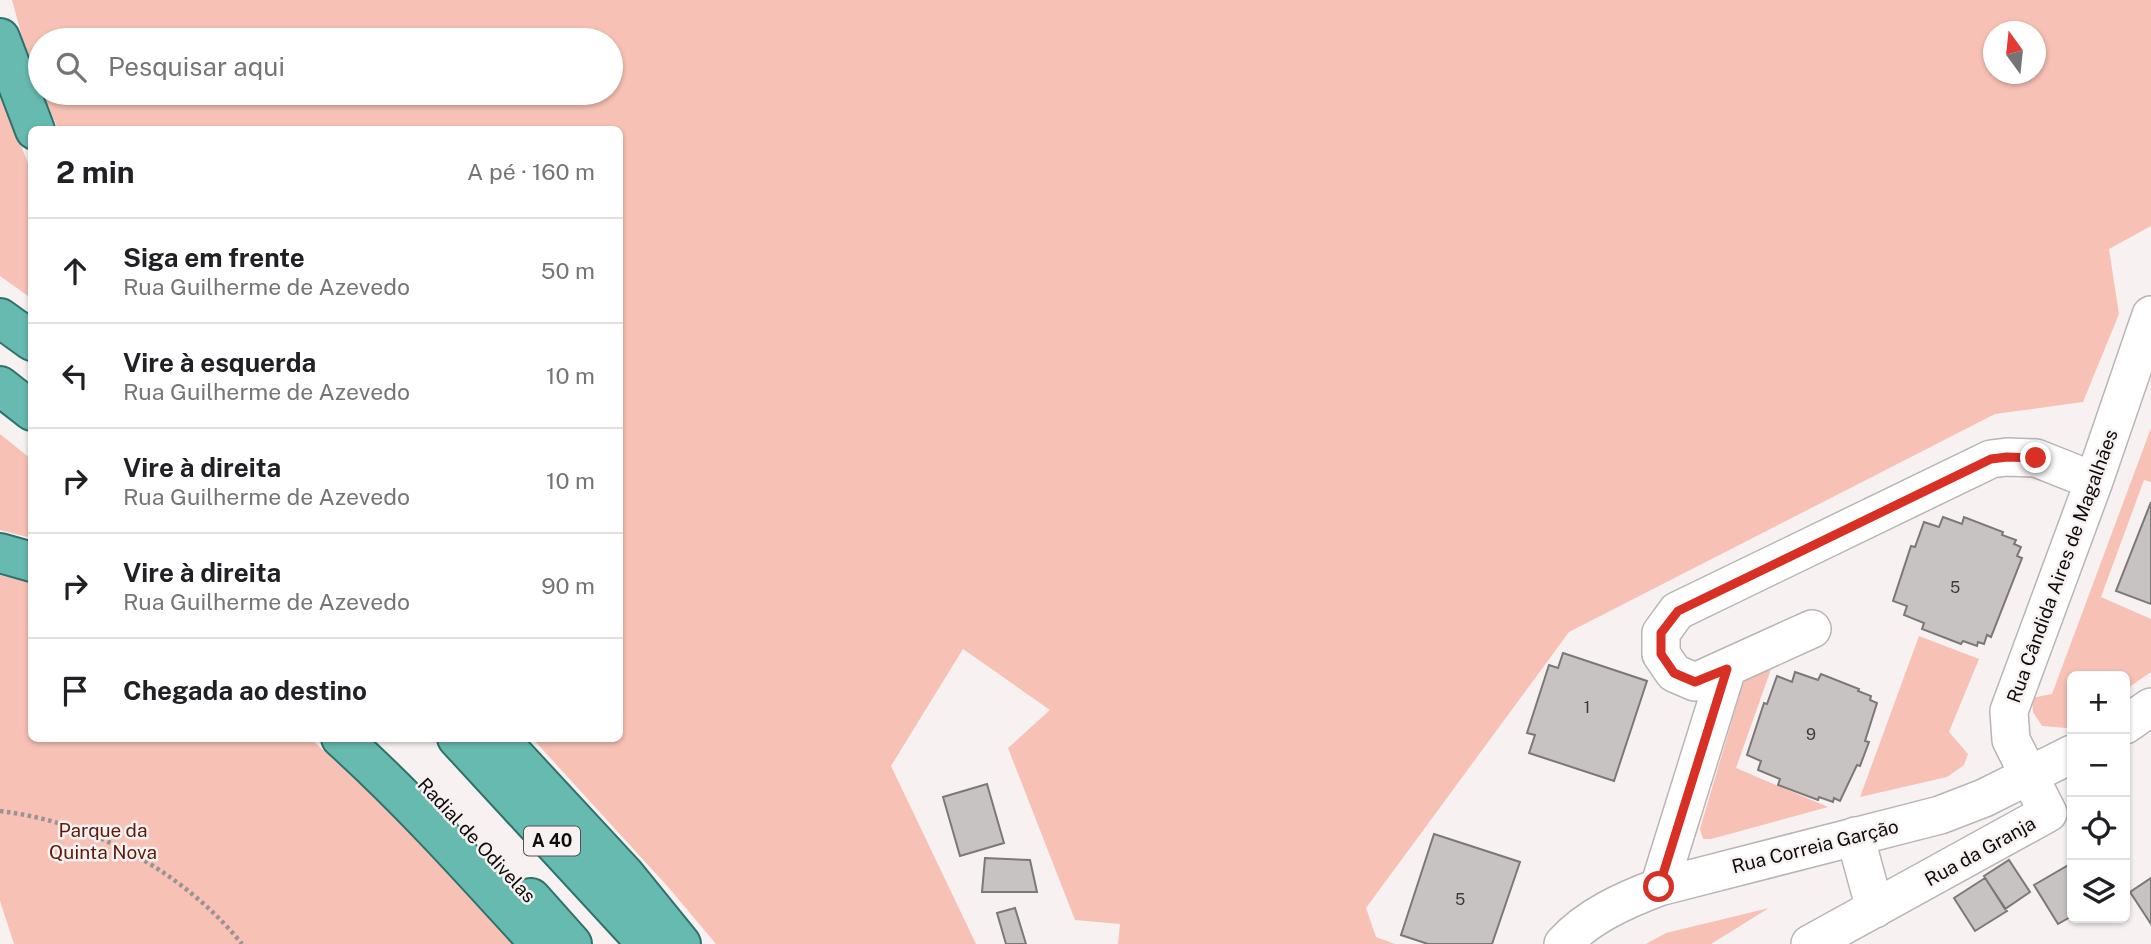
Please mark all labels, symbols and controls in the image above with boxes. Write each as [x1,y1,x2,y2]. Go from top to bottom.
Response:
north arrow [1983,21,2046,84]
search box [28,28,623,105]
icon: search [52,48,90,86]
text: Pesquisar aqui [108,51,285,82]
text: 2 min [56,154,135,190]
text: A pé · 160 m [467,158,595,185]
text: Siga em frente [123,242,305,273]
icon: ahead [56,252,94,290]
text: 50 m [541,257,595,284]
text: Rua Guilherme de Azevedo [123,273,410,300]
text: Vire à esquerda [123,347,316,378]
icon: left [56,357,94,395]
text: 10 m [546,362,595,389]
text: Rua Guilherme de Azevedo [123,378,410,405]
street label: Rua Cândida Aires de Magalhães [2002,426,2122,706]
route end [2020,442,2051,473]
text: Vire à direita [123,452,281,483]
icon: right [56,462,94,500]
text: 10 m [546,467,595,494]
text: Rua Guilherme de Azevedo [123,483,410,510]
text: Vire à direita [123,557,281,588]
icon: right [56,567,94,605]
text: 90 m [541,572,595,599]
house number: 5 [1950,578,1960,597]
text: Rua Guilherme de Azevedo [123,588,410,615]
map controls [2067,671,2130,923]
button: + [2067,671,2130,734]
icon: arrive [56,672,94,710]
text: Chegada ao destino [123,675,367,706]
house number: 1 [1584,698,1590,717]
house number: 9 [1806,725,1816,744]
button: − [2067,734,2130,797]
street label: Radial de Odivelas [414,773,540,907]
button: locate [2067,797,2130,860]
street label: Rua da Granja [1921,812,2039,890]
street label: Rua Correia Garção [1729,815,1901,877]
park label: Parque da Quinta Nova [49,819,157,863]
road number: A 40 [524,826,580,856]
button: layers [2067,860,2130,923]
route start [1643,871,1674,902]
house number: 5 [1455,890,1465,909]

